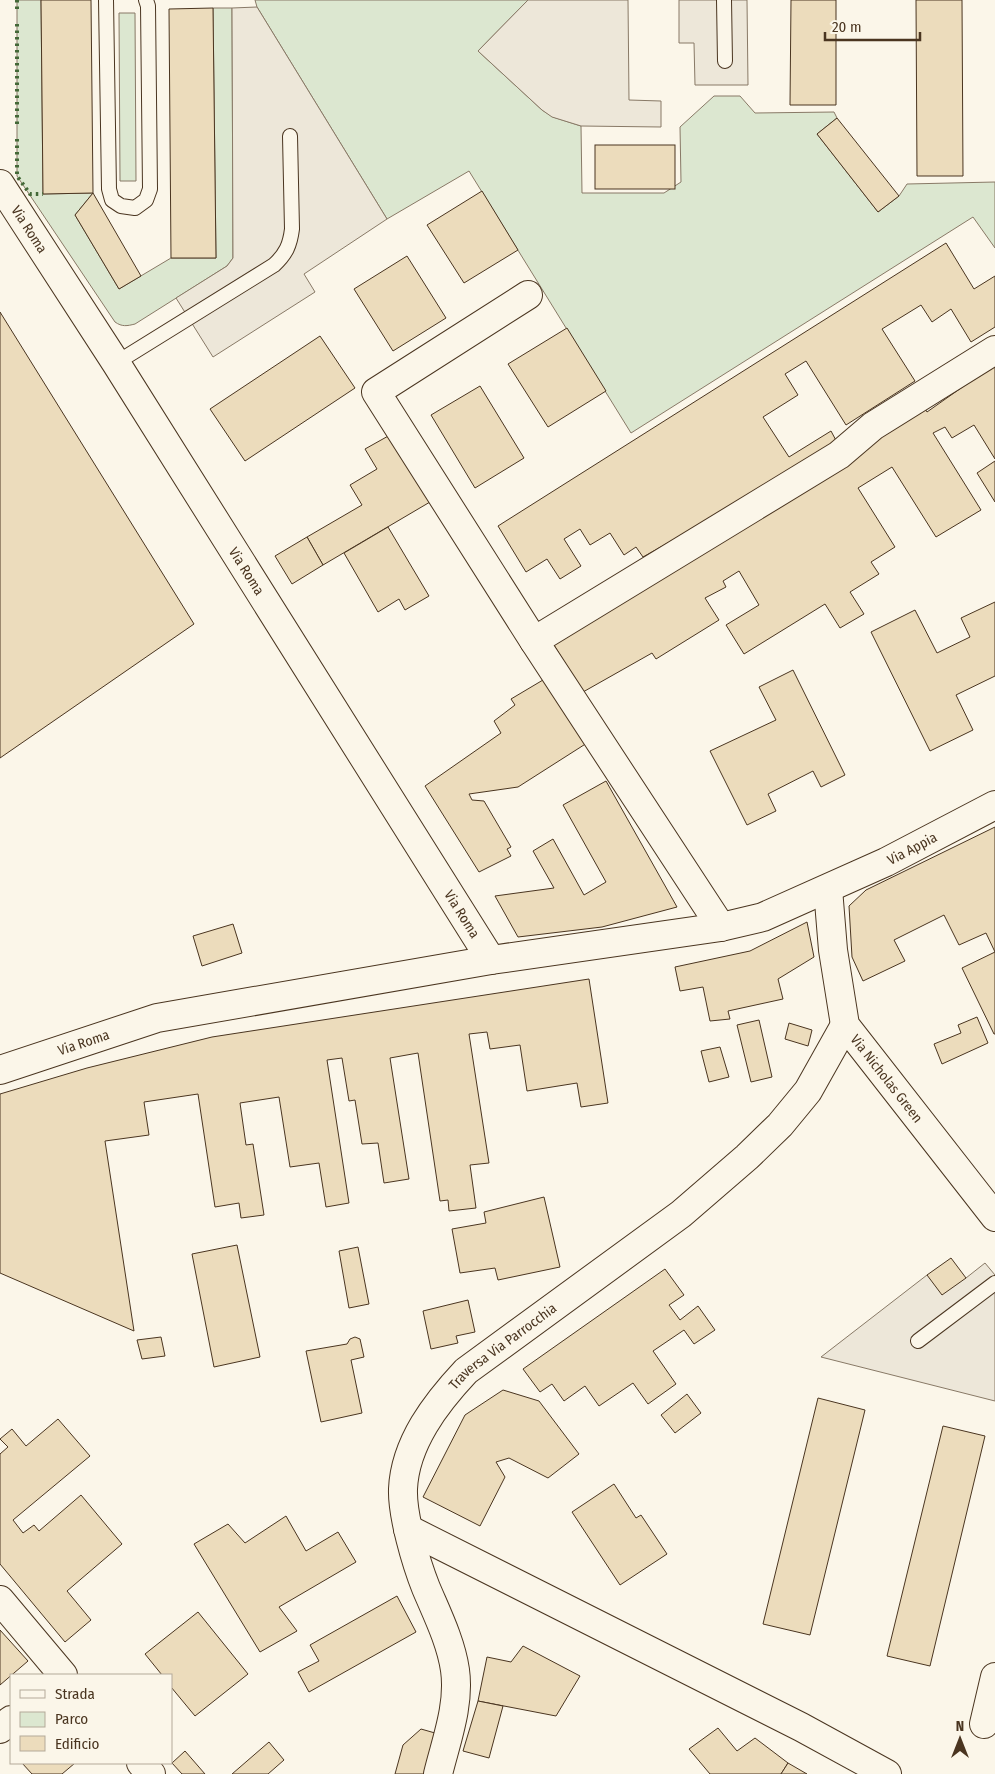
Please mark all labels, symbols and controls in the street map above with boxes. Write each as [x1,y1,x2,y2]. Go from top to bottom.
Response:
scale bar [825,10,920,42]
text: 20 m [832,18,862,36]
street label: Via Roma [7,203,51,257]
street label: Via Roma [225,544,268,599]
street label: Via Appia [885,829,940,869]
street label: Via Roma [440,887,483,941]
street label: Via Roma [56,1026,112,1059]
street label: Via Nicholas Green [847,1031,926,1126]
street label: Traversa Via Parrocchia [445,1300,560,1393]
legend [10,1674,172,1764]
text: Strada [55,1685,95,1703]
text: Parco [55,1710,88,1728]
north arrow [935,1714,985,1764]
text: N [956,1718,964,1735]
text: Edificio [55,1735,100,1753]

